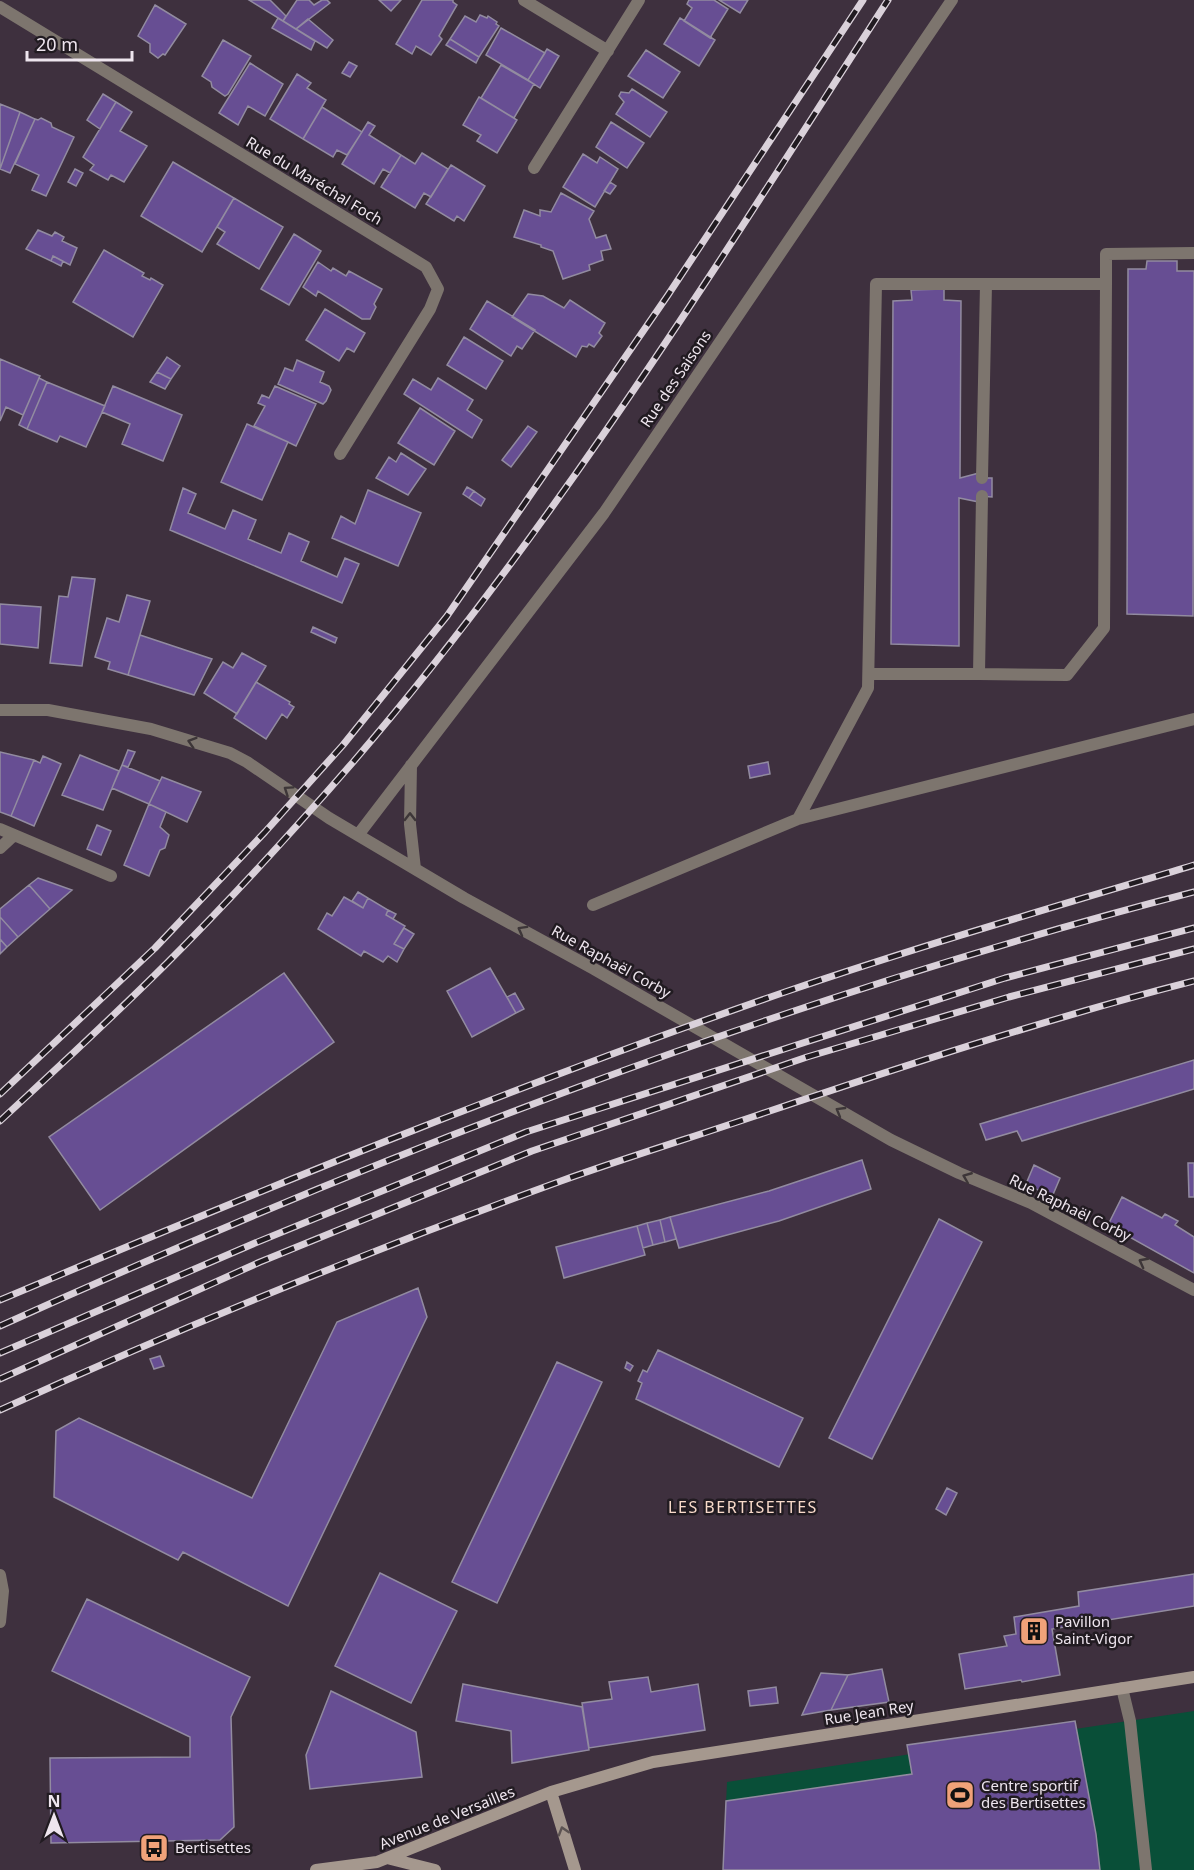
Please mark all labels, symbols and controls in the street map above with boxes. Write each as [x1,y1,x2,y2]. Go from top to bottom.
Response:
scale bar [27,24,132,62]
text: 20 m [36,32,78,56]
street label: Rue du Maréchal Foch [243,131,386,229]
street label: Rue des Saisons [635,326,715,431]
one-way arrow [187,736,198,749]
one-way arrow [283,786,294,797]
one-way arrow [404,812,416,821]
street label: Rue Raphaël Corby [548,920,675,1002]
one-way arrow [518,926,528,937]
one-way arrow [836,1106,846,1118]
street label: Rue Raphaël Corby [1006,1169,1135,1245]
one-way arrow [963,1172,974,1184]
one-way arrow [1138,1258,1149,1269]
district label: LES BERTISETTES [668,1496,818,1518]
place label: Pavillon Saint-Vigor [1055,1611,1132,1648]
building icon: Pavillon Saint-Vigor [1018,1615,1050,1647]
street label: Rue Jean Rey [823,1695,915,1729]
place label: Centre sportif des Bertisettes [981,1775,1086,1812]
sports icon: Centre sportif des Bertisettes [944,1779,976,1811]
street label: Avenue de Versailles [376,1781,517,1853]
north arrow [24,1786,84,1846]
text: N [47,1790,61,1812]
one-way arrow [558,1826,570,1837]
bus stop icon: Bertisettes [138,1832,170,1864]
place label: Bertisettes [175,1837,251,1857]

